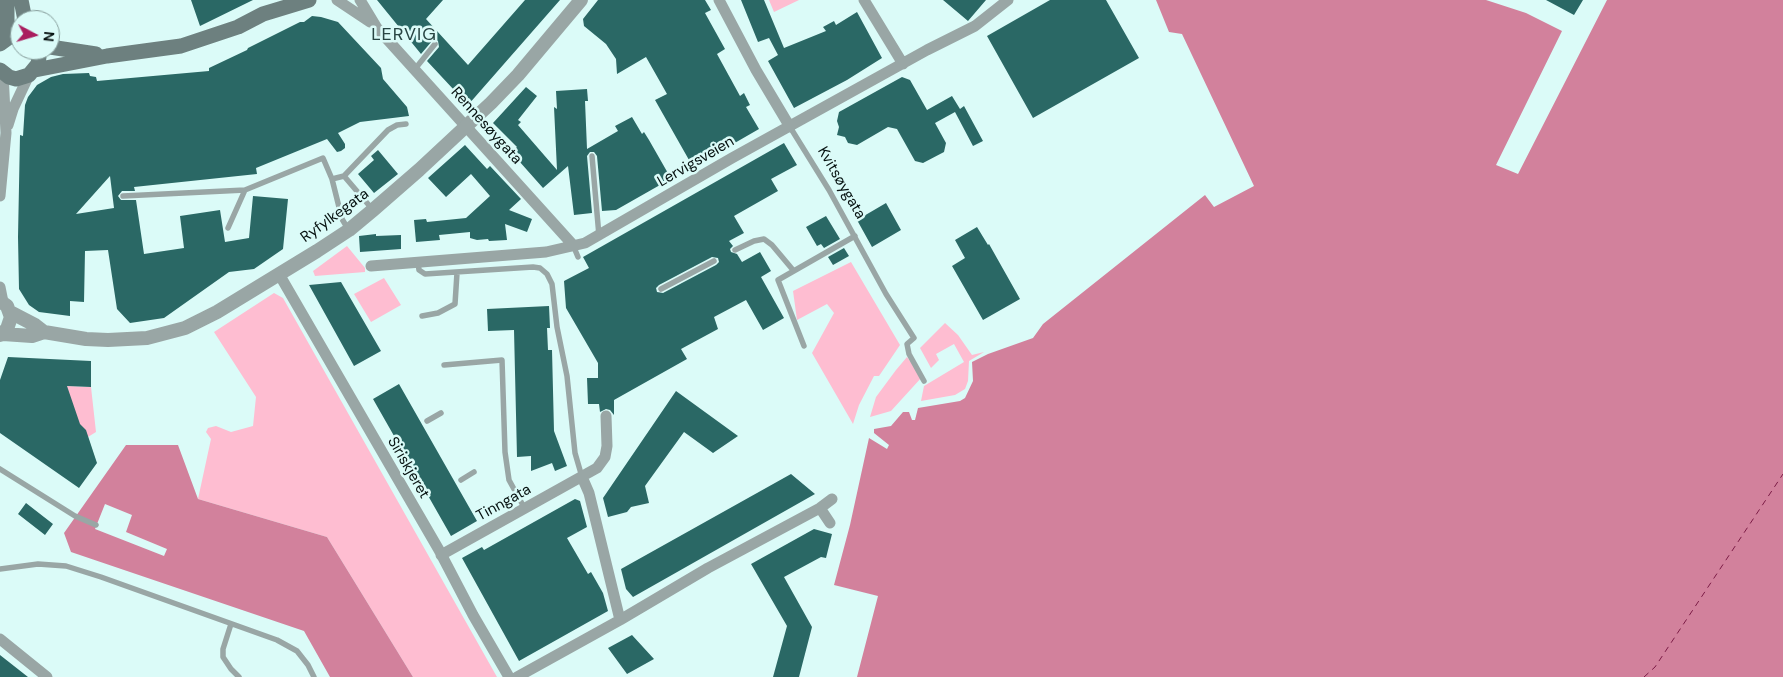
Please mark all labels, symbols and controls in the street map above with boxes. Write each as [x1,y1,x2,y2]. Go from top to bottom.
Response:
north arrow [10,10,60,60]
district label: LERVIG [370,24,438,46]
text: N [39,30,58,42]
street label: Rennesøygata [447,84,525,168]
street label: Lervigsveien [655,133,737,191]
street label: Kvitsøygata [813,144,869,222]
street label: Ryfylkegata [297,185,373,247]
street label: Siriskjeret [383,434,433,502]
street label: Tinngata [474,481,534,525]

